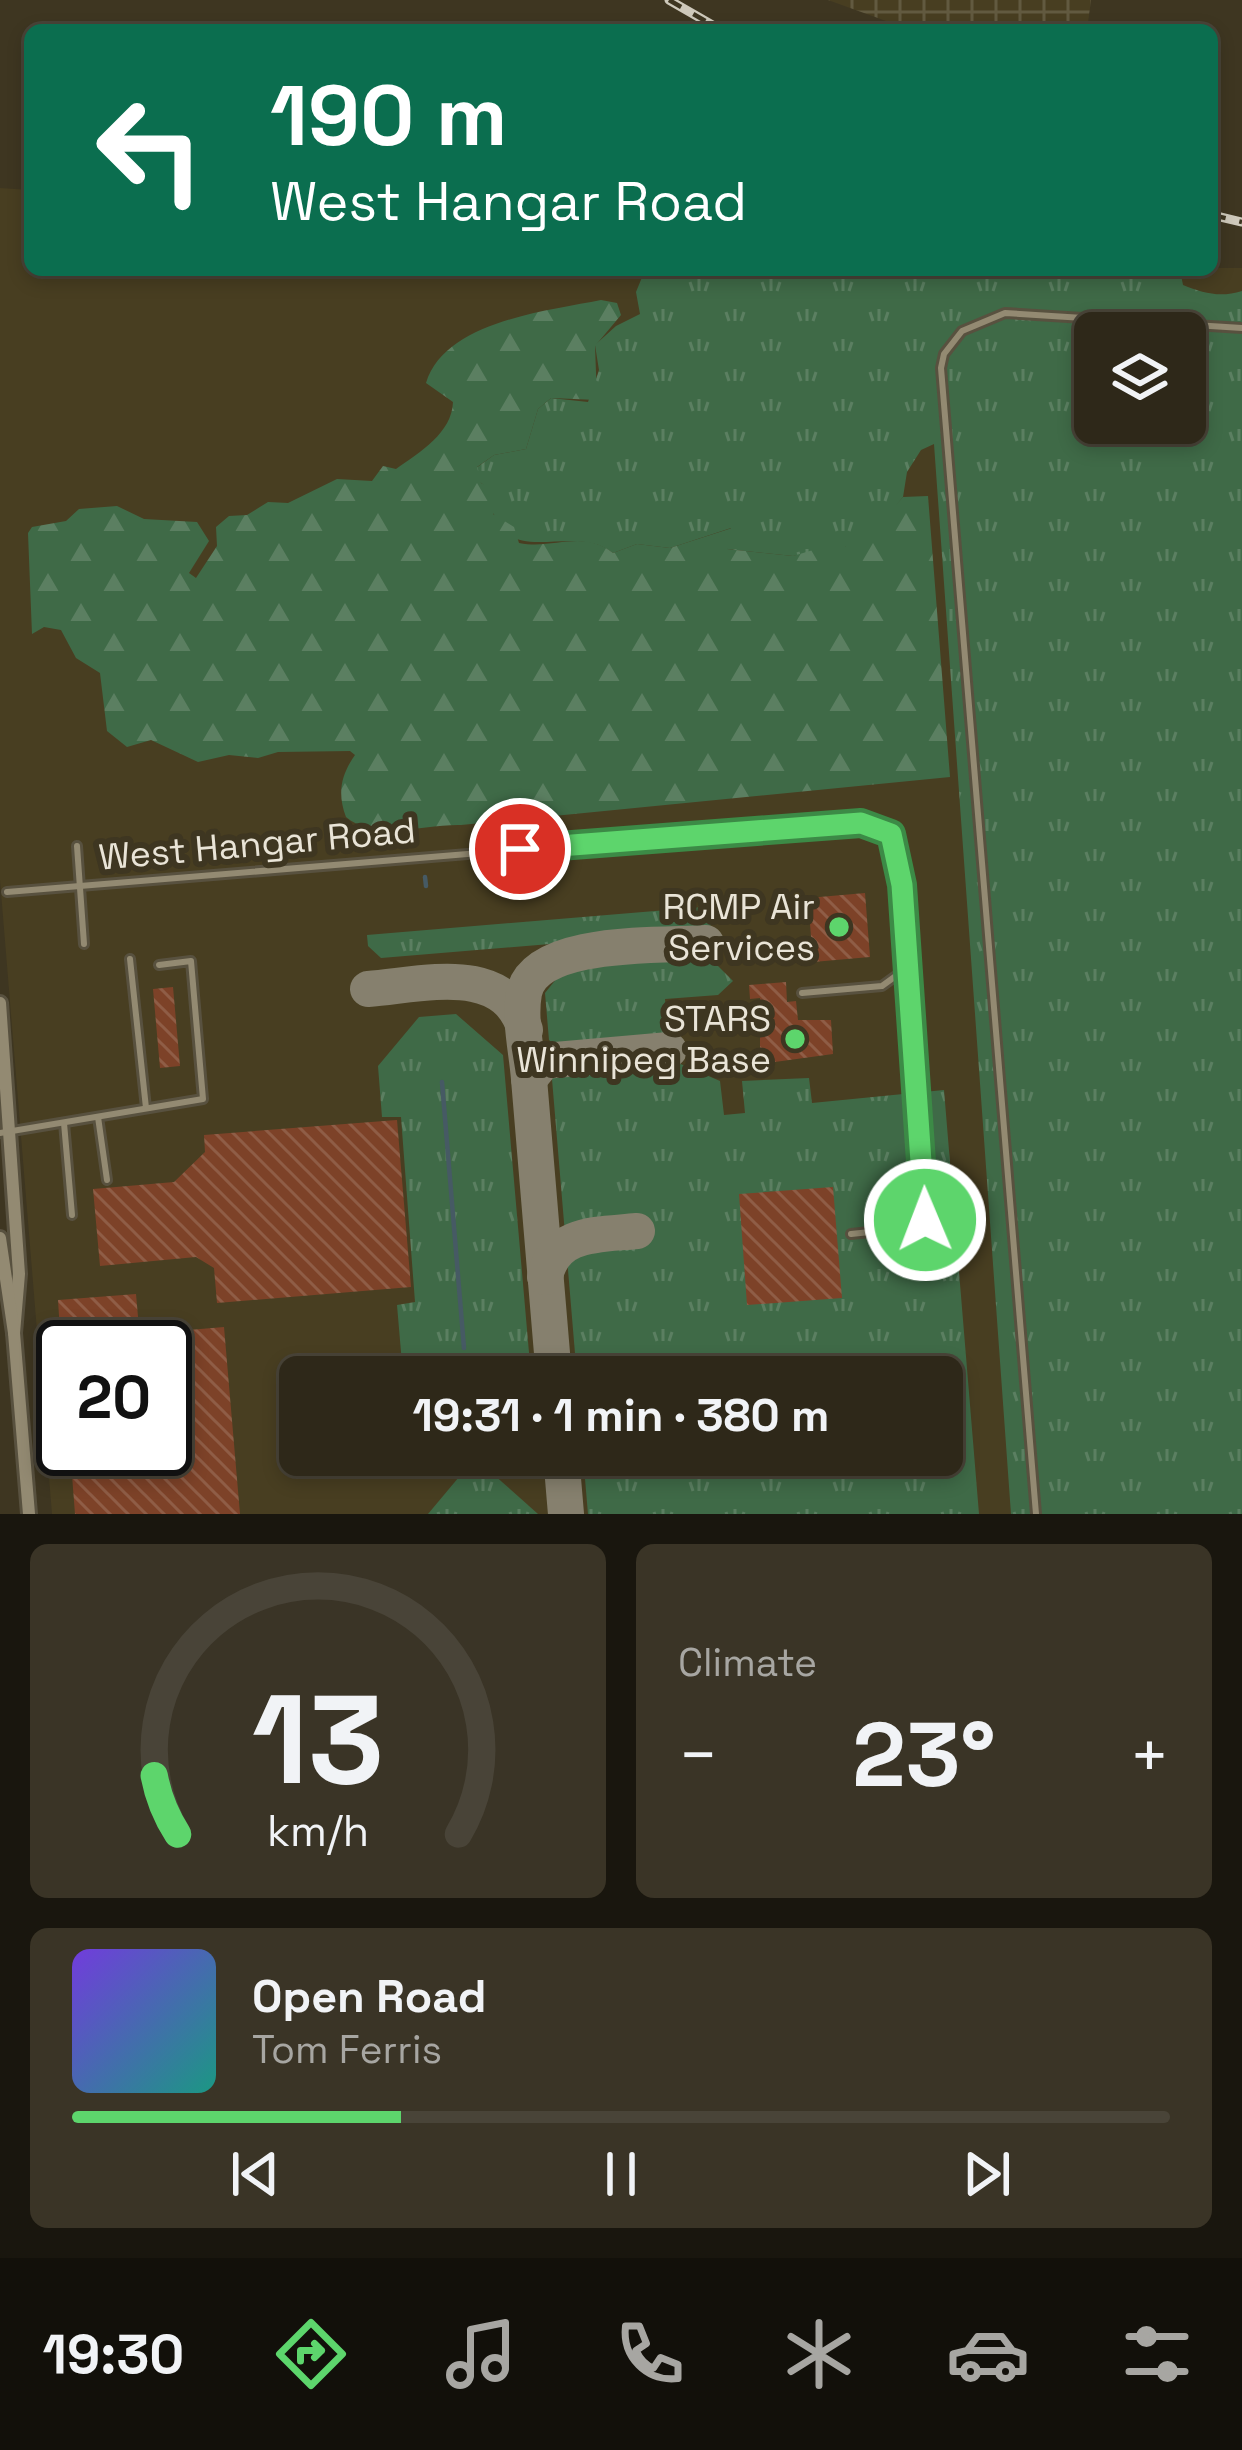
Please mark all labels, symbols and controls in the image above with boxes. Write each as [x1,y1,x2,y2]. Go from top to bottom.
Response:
text: 190 m [270,62,507,170]
icon: left [72,72,228,228]
text: West Hangar Road [270,167,747,236]
map controls [1074,312,1206,444]
button: layers [1074,312,1206,444]
pin [469,798,571,900]
street label: West Hangar Road [97,807,418,881]
icon: arrive [487,816,553,882]
place label: RCMP Air Services [663,884,815,971]
marker: RCMP Air Services [826,914,852,940]
place label: STARS Winnipeg Base [516,996,771,1083]
marker: STARS Winnipeg Base [782,1026,808,1052]
position arrow [862,1157,988,1283]
speed limit sign: 20 [36,1320,192,1476]
text: 19:31 · 1 min · 380 m [412,1387,830,1444]
text: Climate [678,1638,817,1687]
text: 13 [252,1660,384,1819]
text: 23° [852,1697,996,1812]
text: − [678,1713,719,1797]
text: + [1129,1713,1170,1797]
text: km/h [267,1804,369,1859]
text: Open Road [252,1968,487,2025]
text: Tom Ferris [252,2025,442,2074]
icon: previous [222,2141,288,2207]
icon: pause [588,2141,654,2207]
icon: next [954,2141,1020,2207]
icon: directions [269,2312,353,2396]
icon: music [439,2312,523,2396]
icon: phone [608,2312,692,2396]
icon: climate [777,2312,861,2396]
icon: car [946,2312,1030,2396]
icon: filters [1115,2312,1199,2396]
text: 19:30 [43,2320,184,2389]

